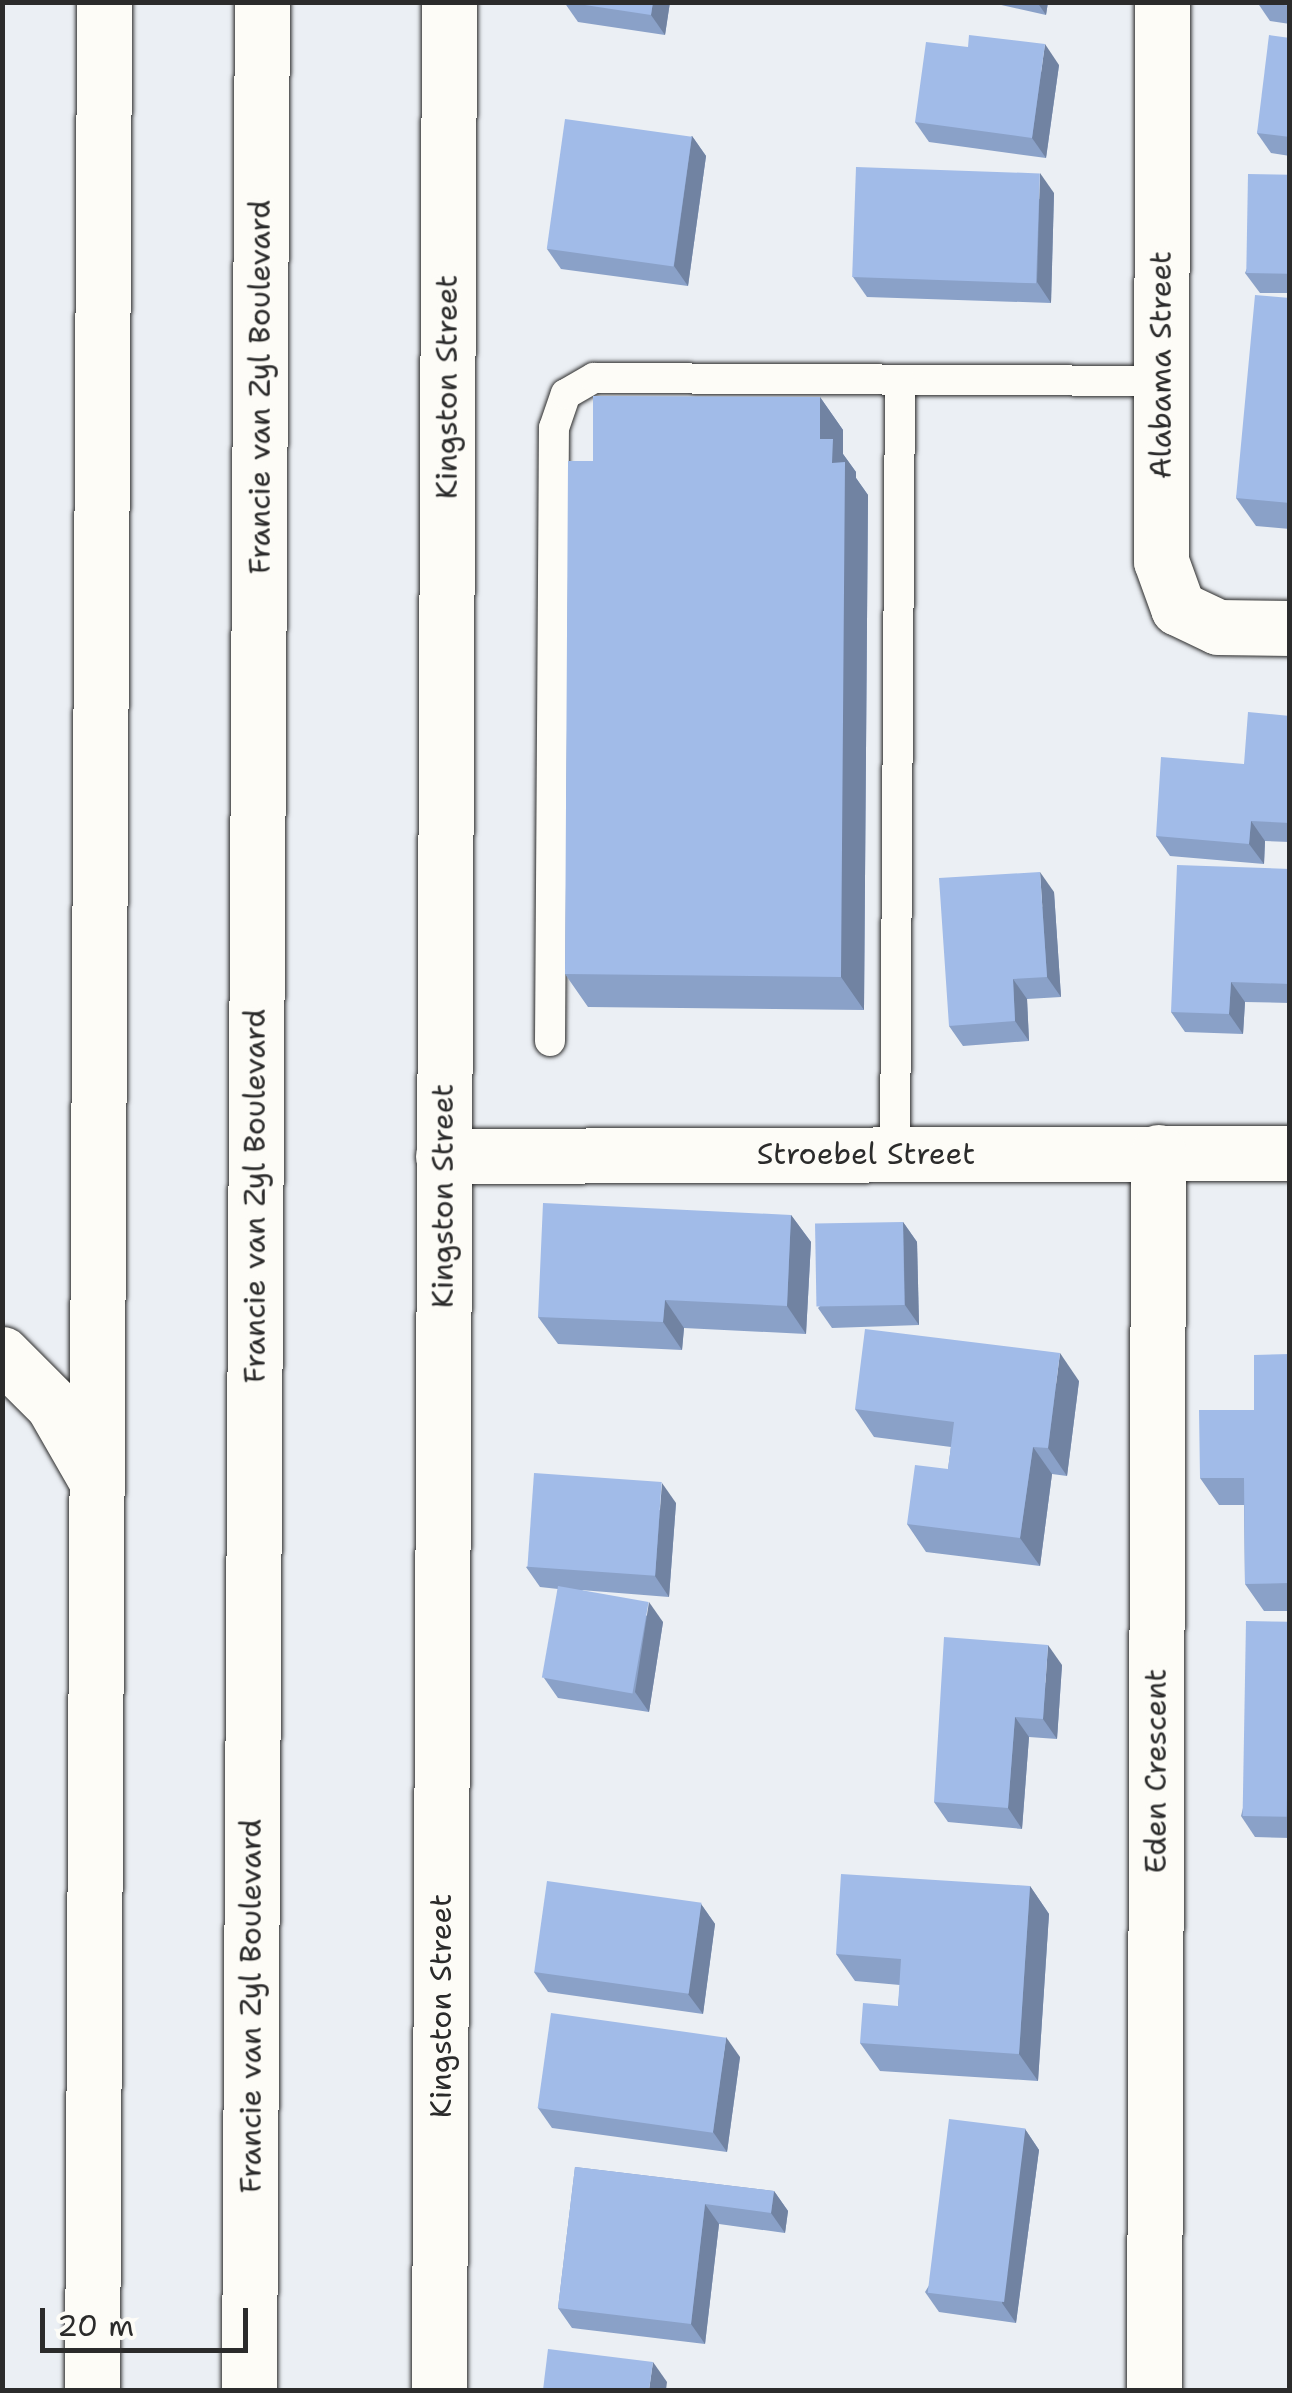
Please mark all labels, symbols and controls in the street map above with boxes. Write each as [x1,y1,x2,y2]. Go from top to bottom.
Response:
street label: Francie van Zyl Boulevard [242,200,278,574]
street label: Alabama Street [1143,251,1179,479]
street label: Kingston Street [429,275,465,499]
street label: Francie van Zyl Boulevard [237,1009,273,1383]
street label: Kingston Street [425,1084,461,1308]
street label: Stroebel Street [757,1136,975,1172]
street label: Eden Crescent [1138,1669,1174,1873]
street label: Francie van Zyl Boulevard [233,1819,269,2193]
street label: Kingston Street [423,1894,459,2118]
scale bar [45,2288,252,2350]
text: 20 m [57,2305,134,2346]

